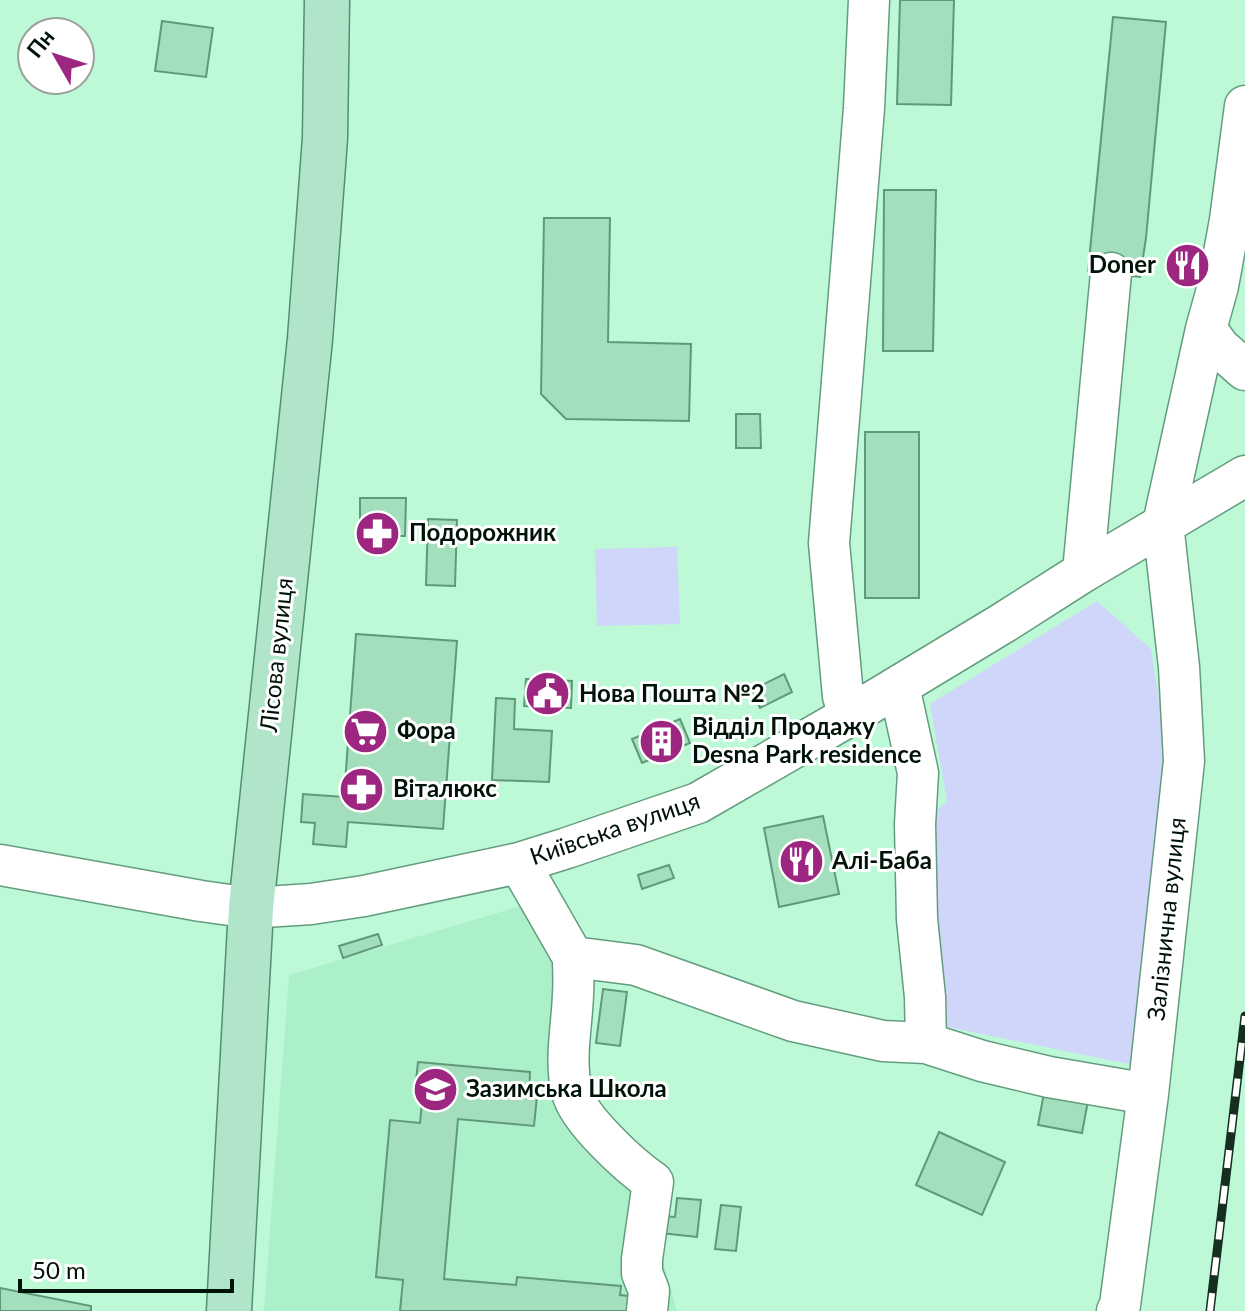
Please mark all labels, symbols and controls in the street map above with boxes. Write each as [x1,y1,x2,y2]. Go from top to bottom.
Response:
north arrow [16,16,96,96]
text: Пн [21,23,60,63]
restaurant icon: Doner [1163,241,1211,289]
place label: Doner [1089,249,1156,278]
pharmacy icon: Подорожник [354,509,402,557]
place label: Подорожник [409,517,556,546]
street label: Лісова вулиця [253,576,298,734]
public building icon: Нова Пошта №2 [524,670,572,718]
place label: Нова Пошта №2 [579,678,765,707]
supermarket icon: Фора [342,707,390,755]
place label: Відділ Продажу Desna Park residence [692,711,922,768]
place label: Фора [397,715,456,744]
building icon: Відділ Продажу Desna Park residence [637,717,685,765]
pharmacy icon: Віталюкс [338,765,386,813]
place label: Віталюкс [393,773,497,802]
street label: Київська вулиця [526,785,703,870]
street label: Залізнична вулиця [1140,816,1191,1022]
restaurant icon: Алі-Баба [777,837,825,885]
place label: Алі-Баба [831,845,932,874]
school or university icon: Зазимська Школа [411,1065,459,1113]
place label: Зазимська Школа [466,1073,667,1102]
scale bar [20,1243,232,1293]
text: 50 m [32,1255,86,1284]

